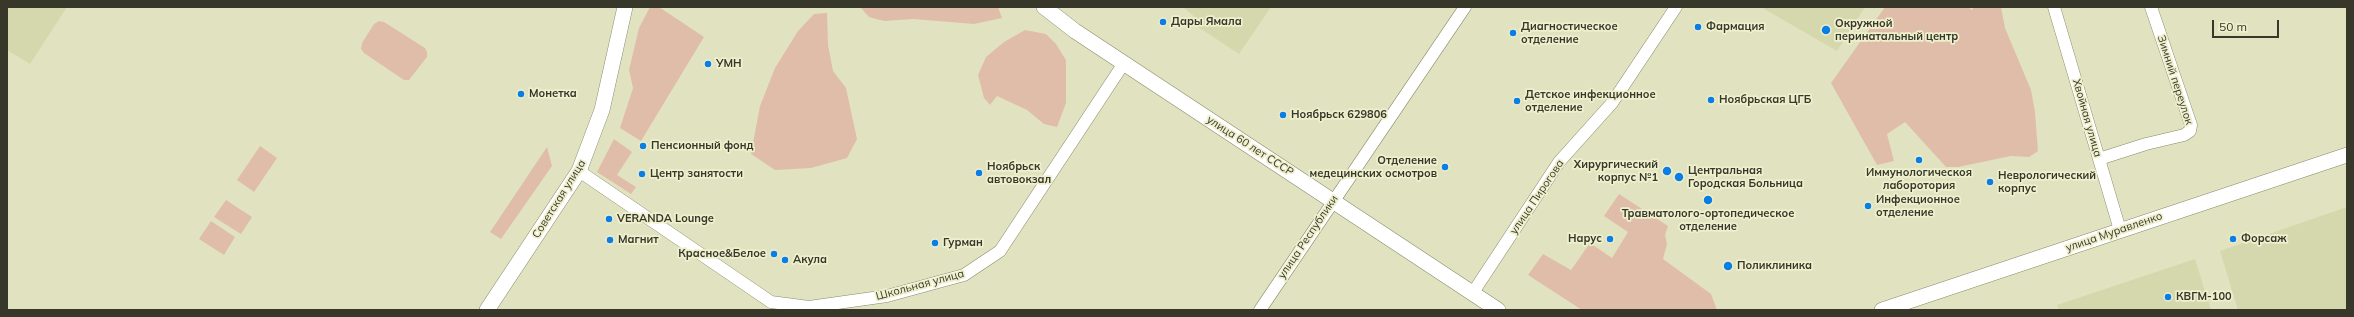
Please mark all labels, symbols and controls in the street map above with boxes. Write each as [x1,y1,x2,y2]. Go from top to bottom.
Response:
scale bar [2214,12,2281,38]
place label: Дары Ямала [1171,15,1242,29]
marker: Дары Ямала [1158,17,1168,27]
place label: Окружной перинатальный центр [1835,17,1958,43]
text: 50 m [2219,19,2247,34]
place label: Диагностическое отделение [1521,20,1618,46]
place label: Фармация [1706,20,1765,34]
marker: Фармация [1693,22,1703,32]
marker: Окружной перинатальный центр [1820,24,1832,36]
marker: Диагностическое отделение [1508,28,1518,38]
street label: Зимний переулок [2154,34,2196,126]
place label: УМН [716,57,742,71]
marker: УМН [703,59,713,69]
street label: Хвойная улица [2070,77,2104,159]
place label: Монетка [529,87,577,101]
place label: Детское инфекционное отделение [1525,88,1656,114]
marker: Монетка [516,89,526,99]
place label: Ноябрьская ЦГБ [1719,93,1811,107]
marker: Ноябрьская ЦГБ [1706,95,1716,105]
marker: Детское инфекционное отделение [1512,96,1522,106]
place label: Ноябрьск 629806 [1291,108,1387,122]
marker: Ноябрьск 629806 [1278,110,1288,120]
street label: улица 60 лет СССР [1204,113,1296,179]
place label: Пенсионный фонд [651,139,754,153]
marker: Пенсионный фонд [638,141,648,151]
place label: Отделение медецинских осмотров [1309,154,1437,180]
marker: Иммунологическоя лаборотория [1914,155,1924,165]
street label: Советская улица [530,157,588,241]
street label: улица Пирогова [1507,157,1567,237]
place label: Хирургический корпус №1 [1574,158,1658,184]
place label: Ноябрьск автовокзал [987,160,1051,186]
marker: Отделение медецинских осмотров [1440,162,1450,172]
place label: Центральная Городская Больница [1688,164,1803,190]
marker: Хирургический корпус №1 [1661,165,1673,177]
place label: Иммунологическоя лаборотория [1866,166,1972,192]
place label: Центр занятости [650,167,743,181]
marker: Ноябрьск автовокзал [974,168,984,178]
marker: Центр занятости [637,169,647,179]
place label: Неврологический корпус [1998,169,2096,195]
marker: Центральная Городская Больница [1673,171,1685,183]
marker: Неврологический корпус [1985,177,1995,187]
street label: улица Республики [1275,193,1341,281]
place label: Инфекционное отделение [1876,193,1960,219]
marker: Травматолого-ортопедическое отделение [1702,194,1714,206]
marker: Инфекционное отделение [1863,201,1873,211]
place label: Травматолого-ортопедическое отделение [1622,207,1794,233]
street label: улица Муравленко [2064,209,2164,255]
place label: VERANDA Lounge [617,212,714,226]
marker: VERANDA Lounge [604,214,614,224]
place label: Нарус [1568,232,1602,246]
place label: Форсаж [2241,232,2287,246]
place label: Магнит [618,233,659,247]
marker: Нарус [1605,234,1615,244]
marker: Форсаж [2228,234,2238,244]
marker: Магнит [605,235,615,245]
place label: Гурман [943,236,983,250]
marker: Гурман [930,238,940,248]
place label: Красное&Белое [678,247,766,261]
marker: Красное&Белое [769,249,779,259]
place label: Акула [793,253,827,267]
marker: Акула [780,255,790,265]
place label: Поликлиника [1737,259,1812,273]
marker: Поликлиника [1722,260,1734,272]
street label: Школьная улица [874,267,966,303]
place label: КВГМ-100 [2176,290,2232,304]
marker: КВГМ-100 [2163,292,2173,302]

